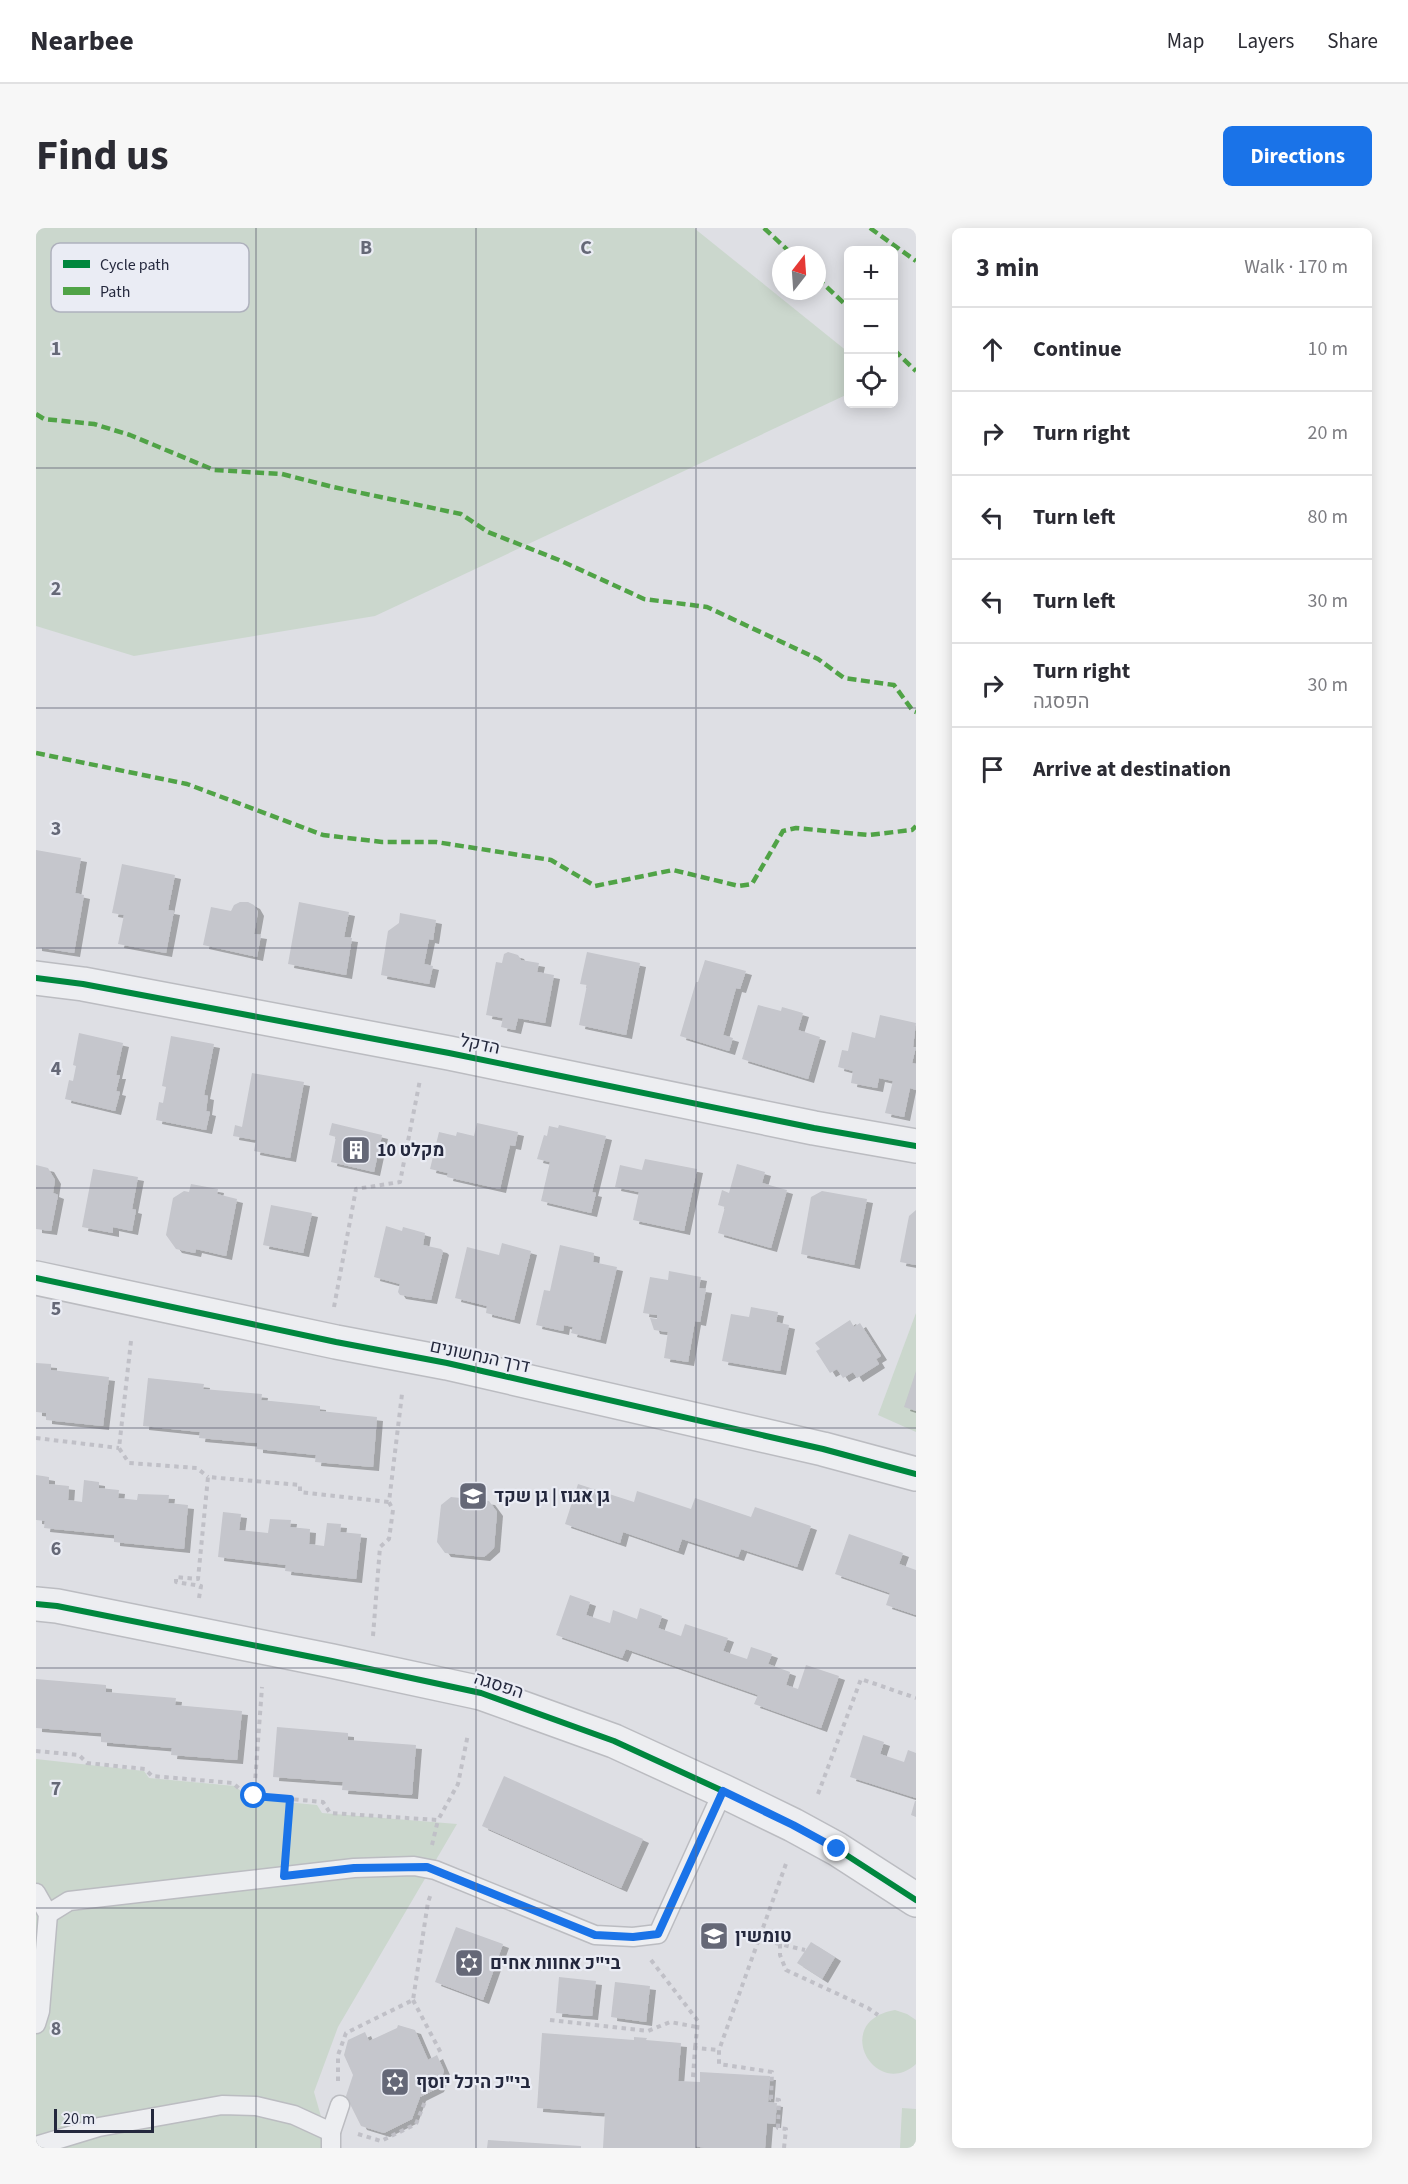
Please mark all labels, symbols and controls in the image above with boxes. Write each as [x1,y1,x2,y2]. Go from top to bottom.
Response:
text: Nearbee [30,21,134,61]
text: Map [1167,26,1204,56]
text: Layers [1237,26,1294,56]
text: Share [1327,26,1378,56]
text: Find us [36,126,169,186]
button: Directions [1223,126,1372,186]
text: B [360,234,372,262]
text: C [580,234,592,262]
legend [51,243,249,312]
north arrow [772,246,826,300]
map controls [844,246,898,408]
button: + [844,246,898,300]
text: 3 min [976,249,1039,286]
text: Walk · 170 m [1244,253,1348,281]
text: Cycle path [100,254,169,276]
text: Path [100,281,130,303]
button: − [844,300,898,354]
icon: ahead [976,333,1009,366]
text: Continue [1033,333,1122,365]
text: 1 [51,335,61,363]
text: 10 m [1308,335,1348,363]
button: locate [844,354,898,408]
icon: right [976,417,1009,450]
text: Turn right [1033,417,1130,449]
text: 20 m [1308,419,1348,447]
icon: left [976,501,1009,534]
text: Turn left [1033,501,1115,533]
text: 80 m [1308,503,1348,531]
text: 2 [51,575,61,603]
icon: left [976,585,1009,618]
text: Turn left [1033,585,1115,617]
text: 30 m [1308,587,1348,615]
text: Turn right [1033,655,1130,687]
icon: right [976,669,1009,702]
text: 30 m [1308,671,1348,699]
text: הפסגה [1033,688,1090,716]
icon: arrive [976,753,1009,786]
text: Arrive at destination [1033,753,1231,785]
text: 3 [51,815,61,843]
street label: הדקל [458,1028,502,1061]
text: 4 [51,1055,62,1083]
building icon: מקלט 10 [340,1134,372,1166]
place label: מקלט 10 [377,1138,444,1163]
text: 5 [51,1295,61,1323]
street label: דרך הנחשונים [428,1334,532,1379]
school or university icon: גן אגוז | גן שקד [457,1480,489,1512]
place label: גן אגוז | גן שקד [494,1484,610,1509]
text: 6 [51,1535,61,1563]
street label: הפסגה [471,1666,527,1705]
text: 7 [51,1775,61,1803]
route start [240,1782,266,1808]
route end [823,1835,849,1861]
school or university icon: טומשין [698,1920,730,1952]
place label: טומשין [735,1924,791,1949]
synagogue icon: בי"כ אחוות אחים [453,1947,485,1979]
place label: בי"כ אחוות אחים [490,1951,621,1976]
text: 8 [51,2015,61,2043]
synagogue icon: בי"כ היכל יוסף [379,2066,411,2098]
place label: בי"כ היכל יוסף [416,2070,531,2095]
scale bar [54,2106,154,2134]
text: 20 m [63,2108,95,2130]

